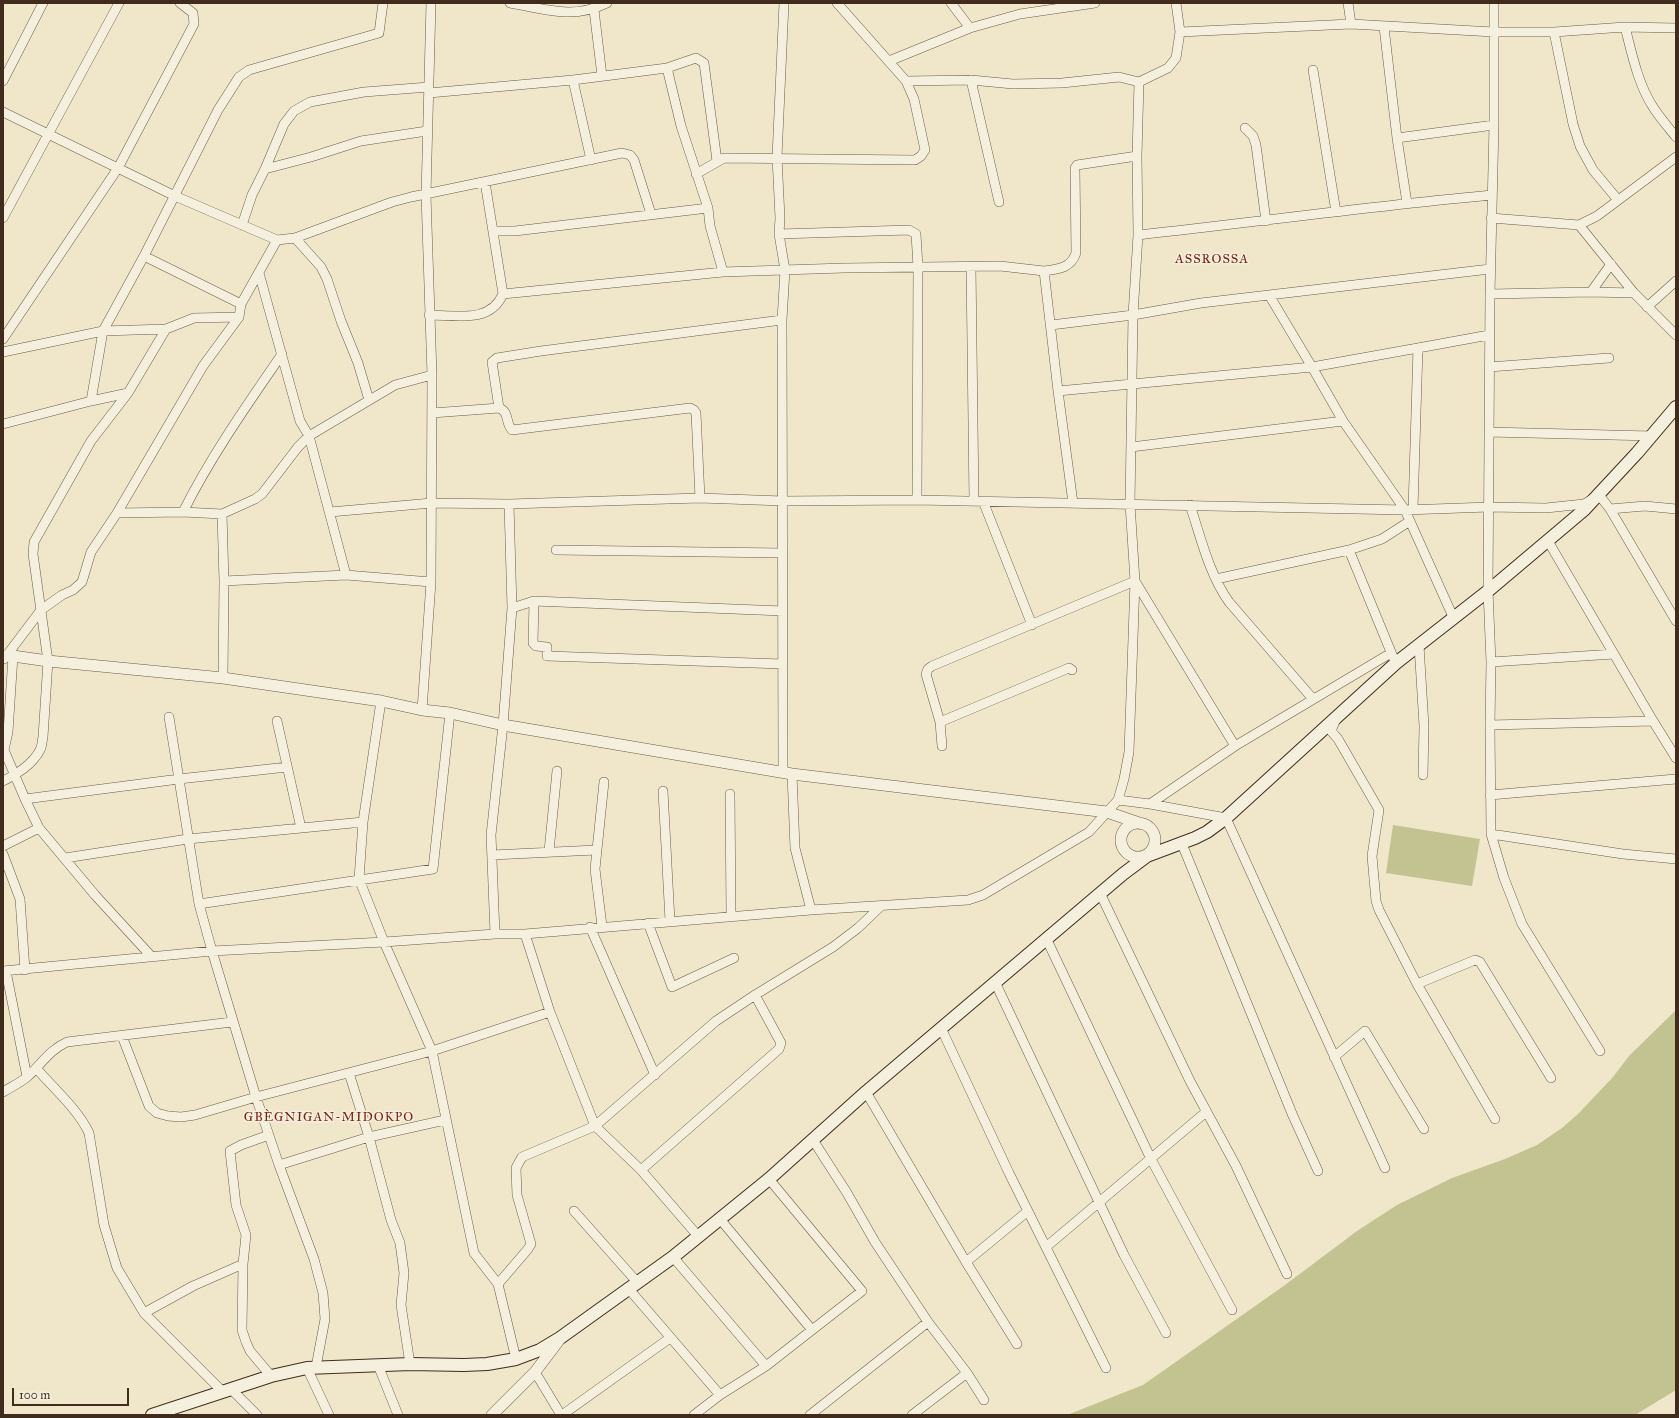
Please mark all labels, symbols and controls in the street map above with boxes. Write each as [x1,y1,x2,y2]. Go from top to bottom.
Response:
district label: ASSROSSA [1175,252,1249,268]
district label: GBÈGNIGAN-MIDOKPO [244,1110,414,1126]
scale bar [14,1380,131,1406]
text: 100 m [19,1388,50,1402]

